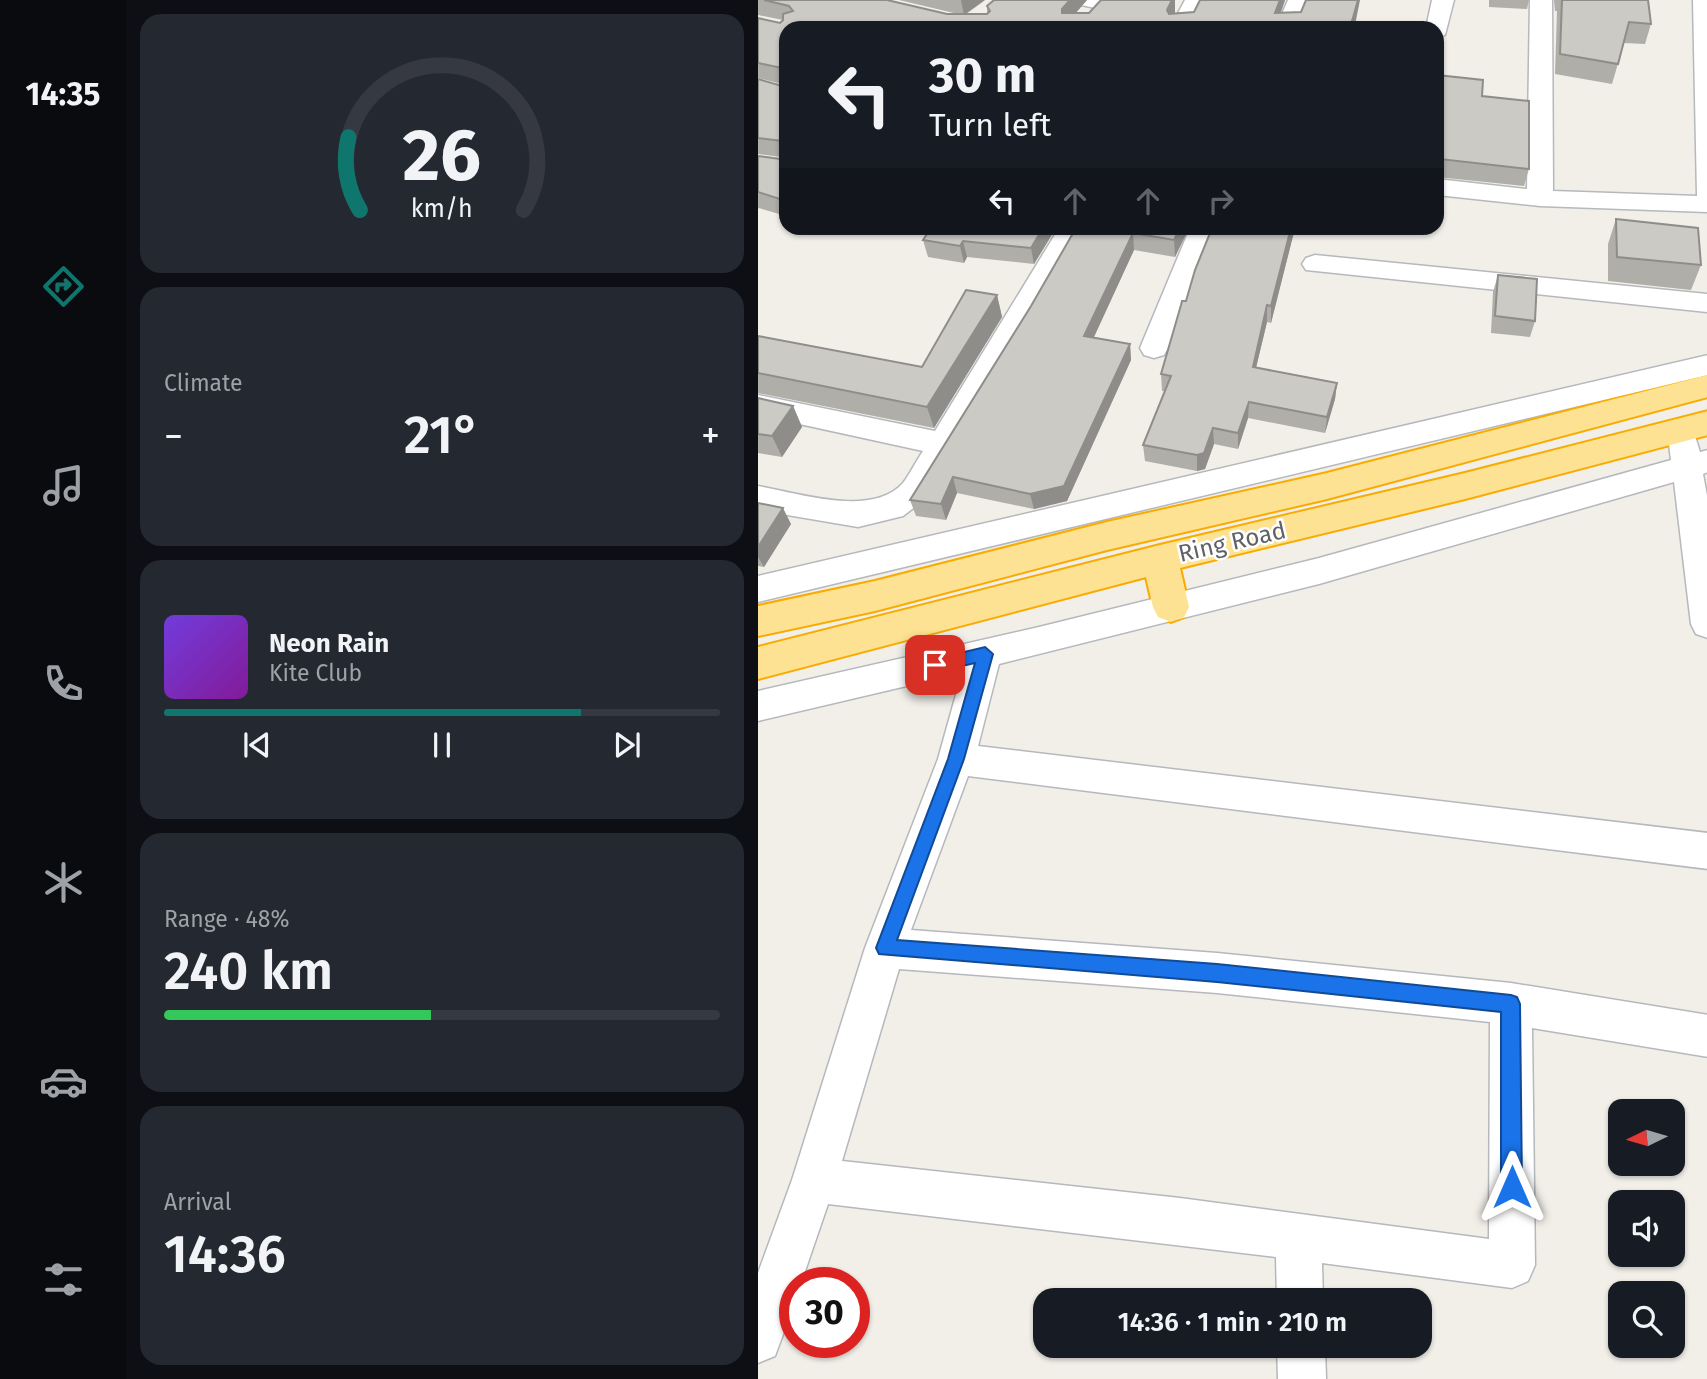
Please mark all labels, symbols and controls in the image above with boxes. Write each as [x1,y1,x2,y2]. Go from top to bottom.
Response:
text: 30 m [929,46,1036,105]
icon: left [814,49,905,140]
text: 14:35 [26,75,100,113]
text: Turn left [929,106,1051,144]
text: 26 [403,112,481,199]
icon: left [983,182,1021,220]
icon: ahead [1056,182,1094,220]
icon: ahead [1129,182,1167,220]
icon: right [1202,182,1240,220]
text: km/h [411,193,473,223]
icon: directions [39,262,88,311]
text: Climate [164,369,243,397]
text: 21° [404,404,480,467]
text: − [164,413,183,459]
text: + [701,413,720,459]
icon: music [39,461,88,510]
street label: Ring Road [1175,516,1289,568]
text: Neon Rain [269,628,389,659]
pin [905,635,965,695]
icon: arrive [916,646,954,684]
icon: phone [39,659,88,708]
text: Kite Club [269,659,362,687]
icon: previous [238,726,276,764]
icon: pause [423,726,461,764]
icon: next [608,726,646,764]
icon: climate [39,858,88,907]
text: Range · 48% [164,905,289,933]
text: 240 km [164,940,333,1003]
icon: car [39,1057,88,1106]
north arrow [1608,1099,1686,1176]
map controls [1608,1099,1685,1358]
position arrow [1475,1150,1549,1224]
text: Arrival [164,1188,231,1216]
button: sound [1608,1190,1685,1267]
text: 14:36 [164,1223,286,1286]
icon: filters [39,1255,88,1304]
speed limit sign: 30 [779,1267,870,1358]
button: search [1608,1281,1685,1358]
text: 14:36 · 1 min · 210 m [1118,1307,1347,1338]

